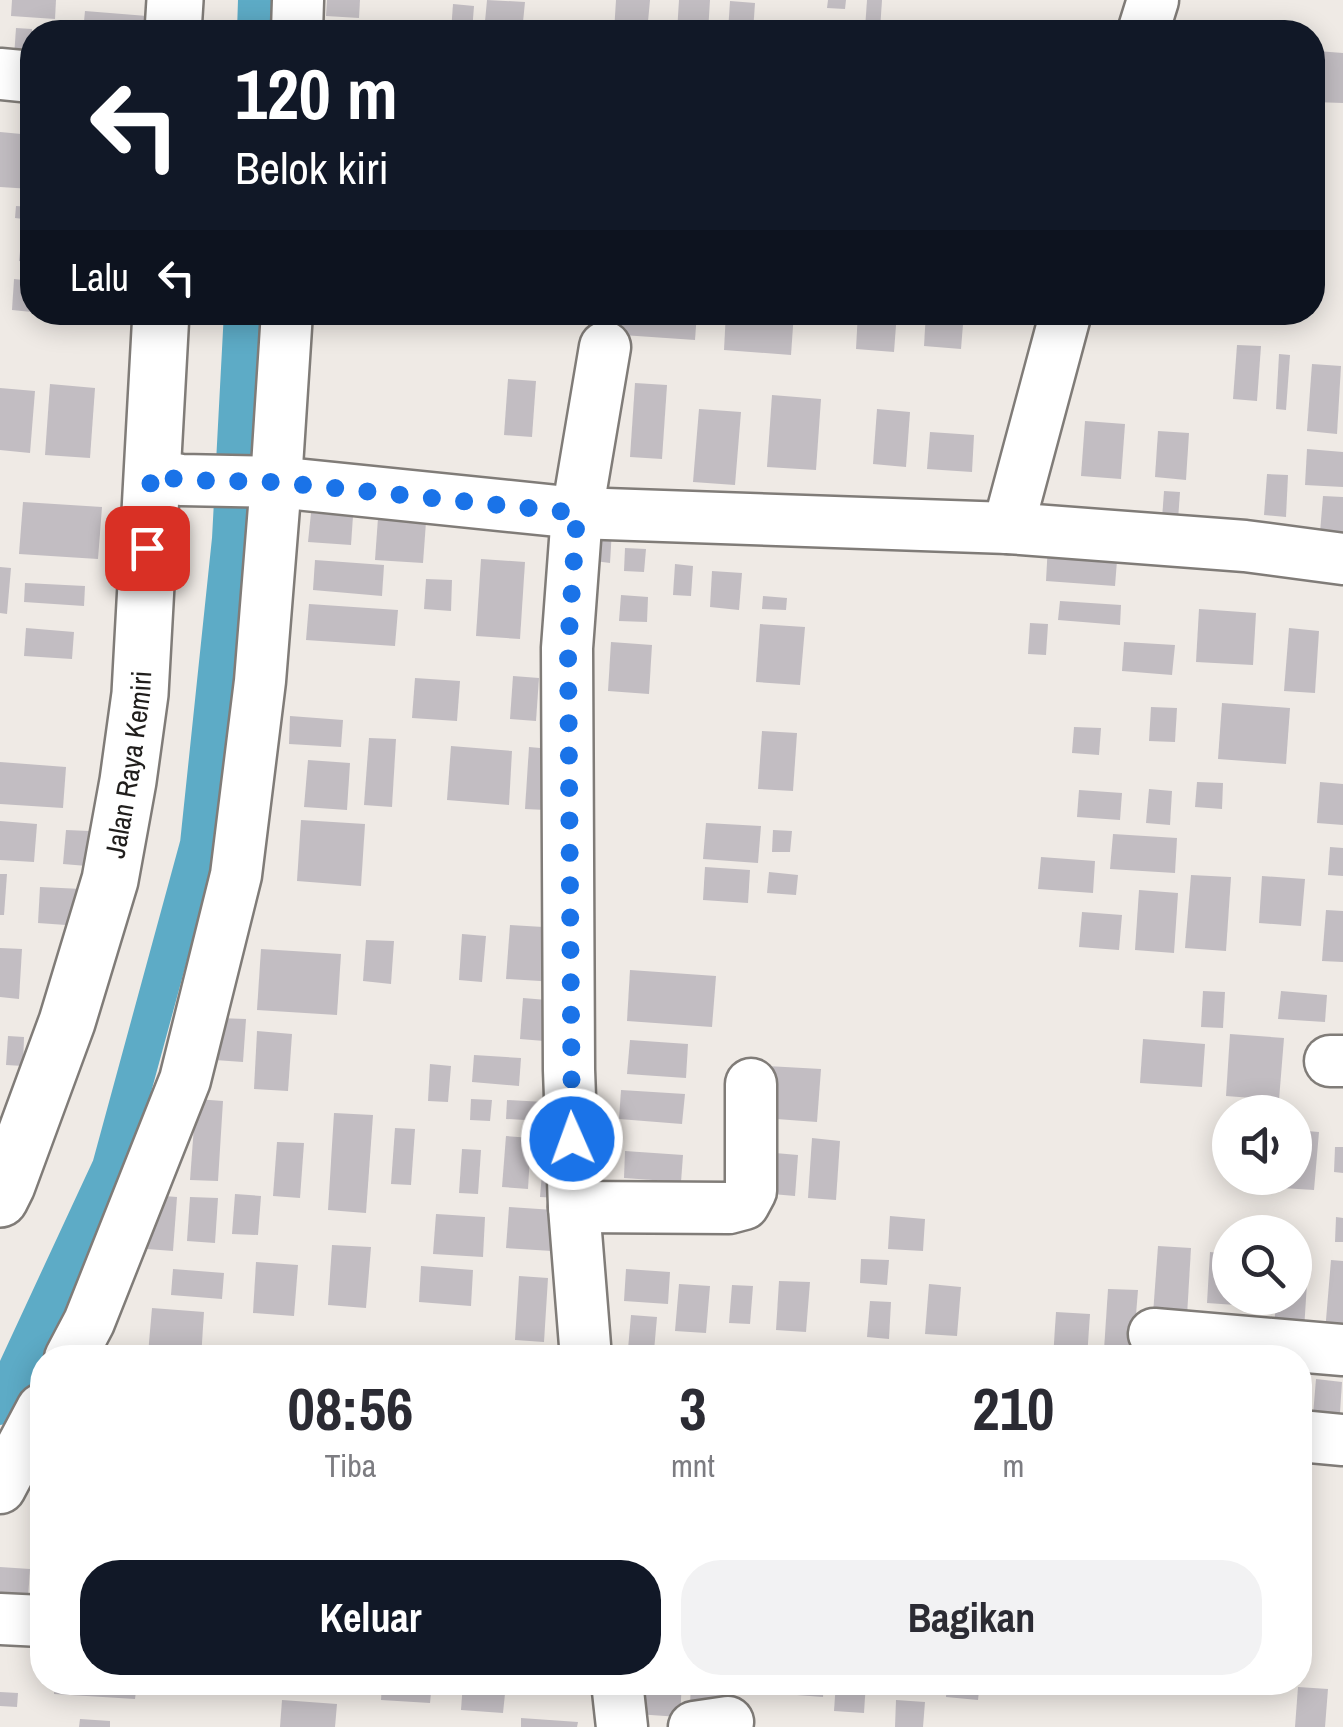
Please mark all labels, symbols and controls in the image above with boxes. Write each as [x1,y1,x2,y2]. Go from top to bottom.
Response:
text: 120 m [235,47,398,141]
icon: left [70,60,200,190]
text: Belok kiri [235,137,389,198]
icon: left [149,250,204,305]
text: Lalu [70,252,129,303]
pin [105,506,190,591]
icon: arrive [120,521,175,576]
street label: Jalan Raya Kemiri [95,670,160,861]
position arrow [520,1087,624,1191]
map controls [1212,1095,1312,1315]
button: sound [1212,1095,1312,1195]
button: search [1212,1215,1312,1315]
text: 08:56 [288,1368,413,1449]
text: 3 [679,1368,707,1449]
text: 210 [972,1368,1054,1449]
text: Tiba [325,1444,376,1487]
text: mnt [671,1444,715,1487]
text: m [1002,1444,1024,1487]
button: Keluar [80,1560,661,1675]
button: Bagikan [681,1560,1262,1675]

